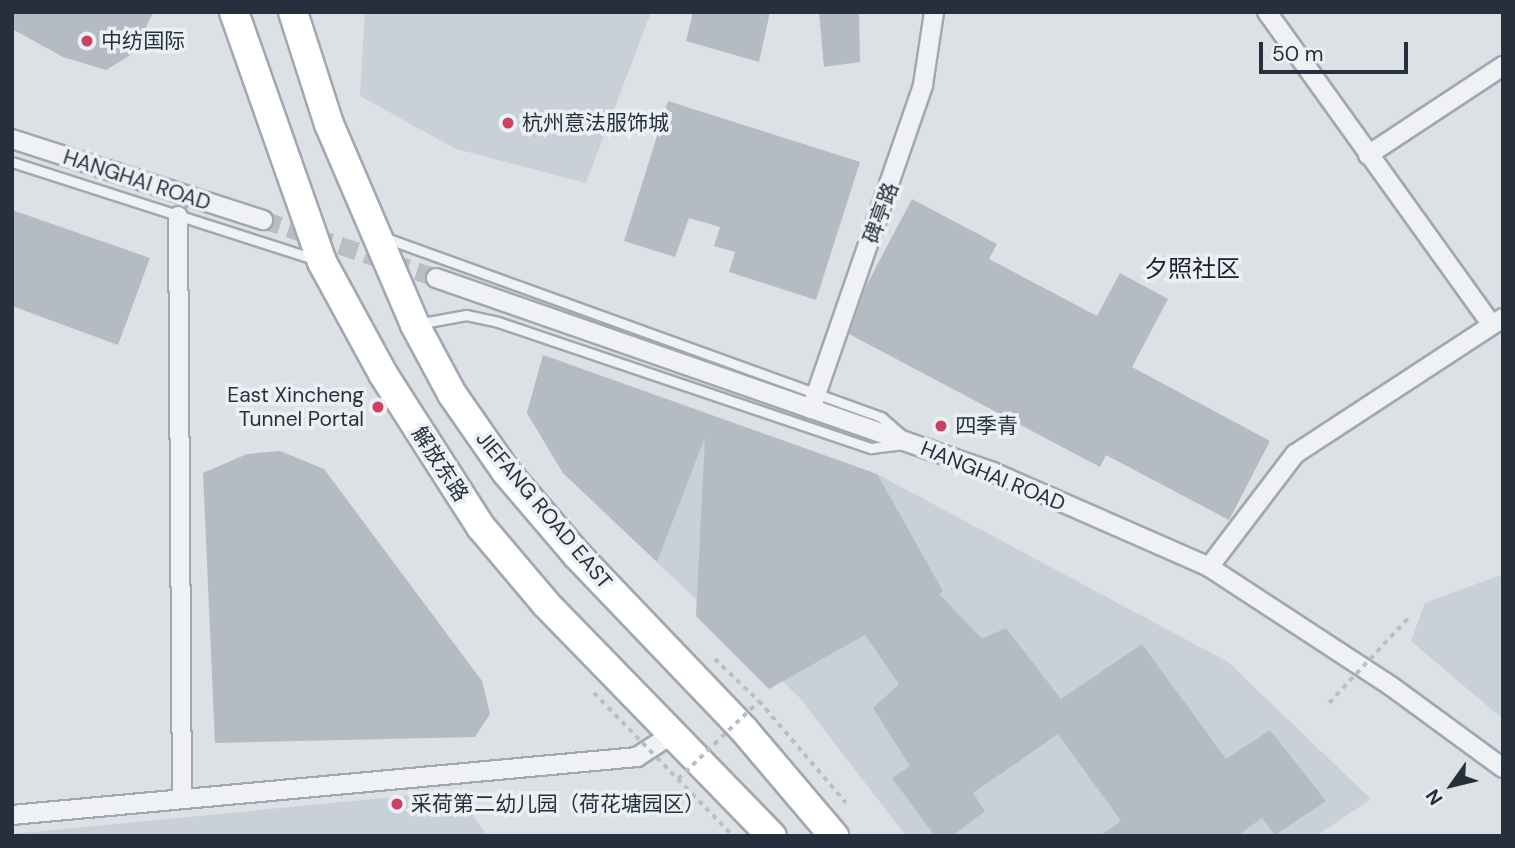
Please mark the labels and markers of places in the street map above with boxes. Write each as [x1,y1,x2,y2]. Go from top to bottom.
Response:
place label: 中纺国际 [101,28,185,54]
marker: 中纺国际 [79,33,95,49]
place label: 杭州意法服饰城 [522,110,669,136]
marker: 杭州意法服饰城 [500,115,516,131]
place label: East Xincheng Tunnel Portal [227,382,364,432]
marker: East Xincheng Tunnel Portal [370,399,386,415]
place label: 四季青 [955,413,1018,439]
marker: 四季青 [933,418,949,434]
place label: 采荷第二幼儿园（荷花塘园区） [411,791,705,817]
marker: 采荷第二幼儿园（荷花塘园区） [389,796,405,812]

